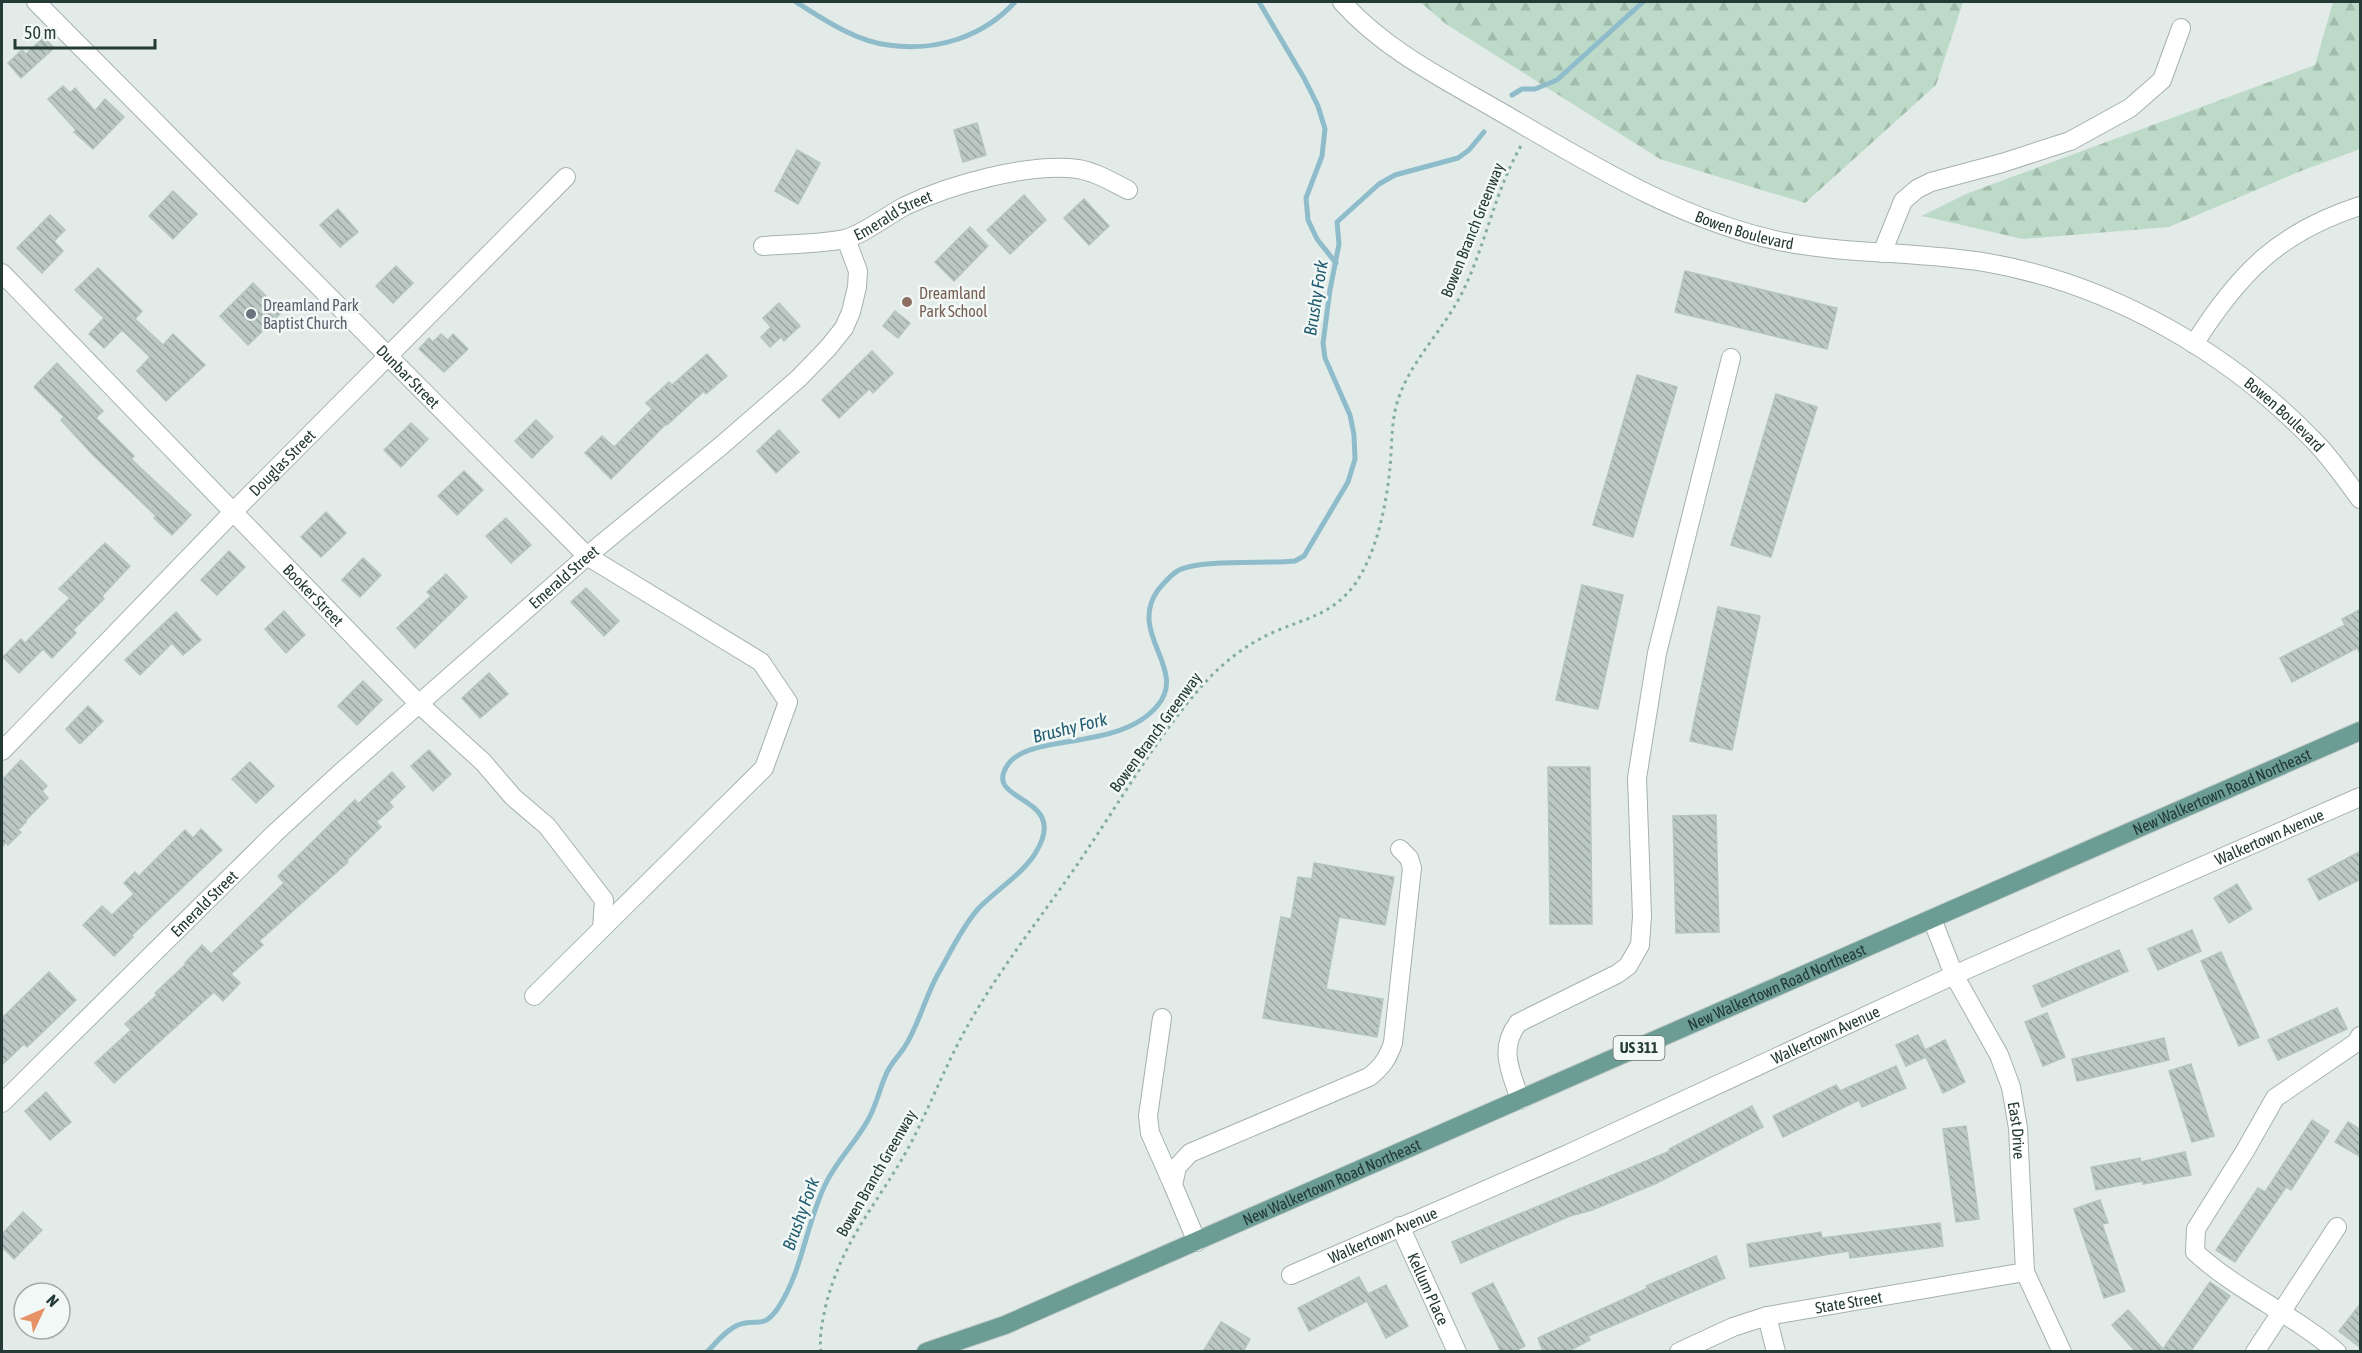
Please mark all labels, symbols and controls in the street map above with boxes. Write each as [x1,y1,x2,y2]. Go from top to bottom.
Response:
scale bar [15,12,154,50]
text: 50 m [24,22,56,43]
street label: Bowen Branch Greenway [1437,160,1508,300]
street label: Emerald Street [851,187,934,244]
street label: Bowen Boulevard [1693,207,1795,253]
water label: Brushy Fork [1299,258,1332,337]
place label: Dreamland Park School [919,284,988,320]
marker: Dreamland Park School [900,295,914,309]
place label: Dreamland Park Baptist Church [263,296,359,333]
marker: Dreamland Park Baptist Church [244,307,258,321]
street label: Dunbar Street [373,341,444,412]
street label: Bowen Boulevard [2241,373,2328,455]
street label: Douglas Street [245,426,319,499]
street label: Emerald Street [525,541,602,612]
street label: Booker Street [280,560,348,630]
street label: Bowen Branch Greenway [1106,668,1205,796]
water label: Brushy Fork [1030,708,1110,747]
street label: New Walkertown Road Northeast [2130,745,2314,839]
street label: Walkertown Avenue [2212,805,2326,869]
street label: Emerald Street [167,866,241,940]
street label: New Walkertown Road Northeast [1685,940,1869,1034]
street label: Walkertown Avenue [1769,1002,1882,1067]
road number: US 311 [1614,1036,1664,1060]
street label: East Drive [2005,1100,2029,1160]
street label: Bowen Branch Greenway [832,1106,921,1240]
street label: New Walkertown Road Northeast [1240,1135,1424,1229]
water label: Brushy Fork [778,1173,824,1253]
street label: Walkertown Avenue [1325,1203,1440,1267]
street label: Kellum Place [1404,1250,1453,1328]
north arrow [12,1281,72,1341]
street label: State Street [1814,1287,1884,1317]
text: N [43,1291,63,1310]

